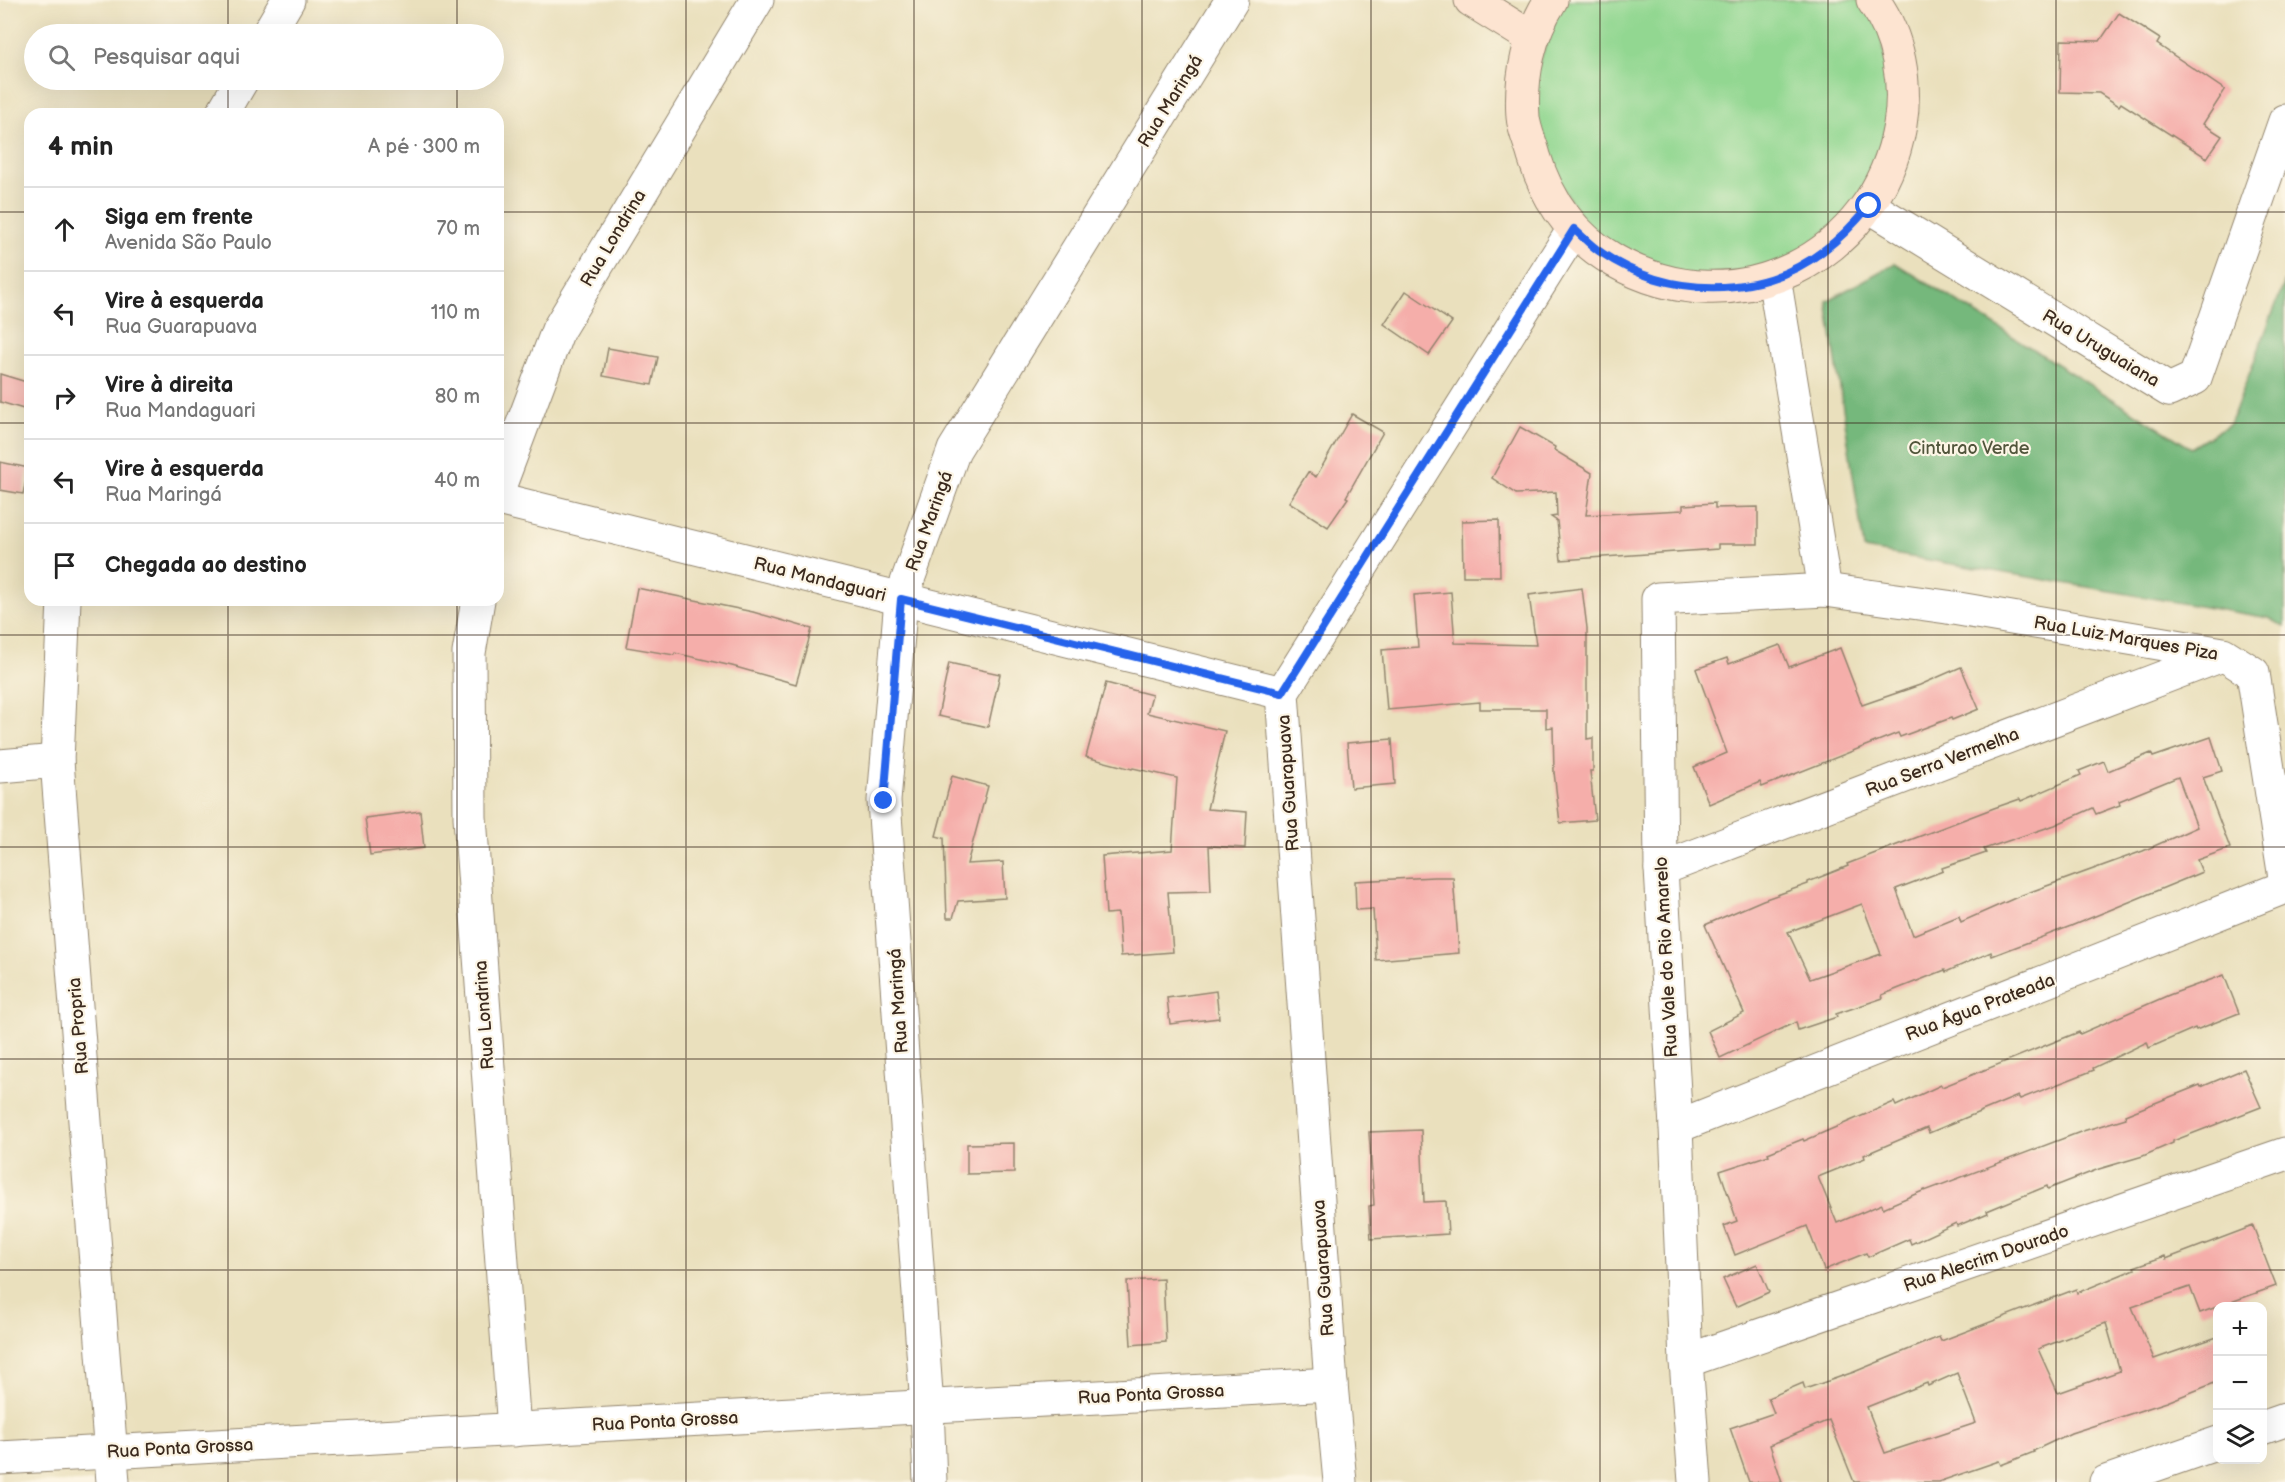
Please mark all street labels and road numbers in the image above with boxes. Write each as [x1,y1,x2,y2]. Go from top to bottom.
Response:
street label: Rua Maringá [1134,51,1207,151]
street label: Rua Londrina [576,186,651,291]
street label: Rua Uruguaiana [2038,305,2163,392]
street label: Rua Maringá [902,468,957,574]
street label: Rua Mandaguari [752,553,888,606]
street label: Rua Luiz Marques Piza [2032,612,2220,665]
street label: Rua Guarapuava [1273,714,1304,852]
street label: Rua Serra Vermelha [1862,723,2022,801]
street label: Rua Vale do Rio Amarelo [1651,856,1682,1058]
street label: Rua Maringá [884,948,913,1054]
street label: Rua Londrina [470,960,499,1070]
street label: Rua Água Prateada [1902,967,2058,1046]
street label: Rua Propria [64,977,93,1075]
street label: Rua Guarapuava [1308,1199,1339,1337]
street label: Rua Alecrim Dourado [1901,1220,2072,1297]
street label: Rua Ponta Grossa [1077,1380,1225,1409]
street label: Rua Ponta Grossa [591,1407,739,1436]
street label: Rua Ponta Grossa [106,1434,254,1463]

